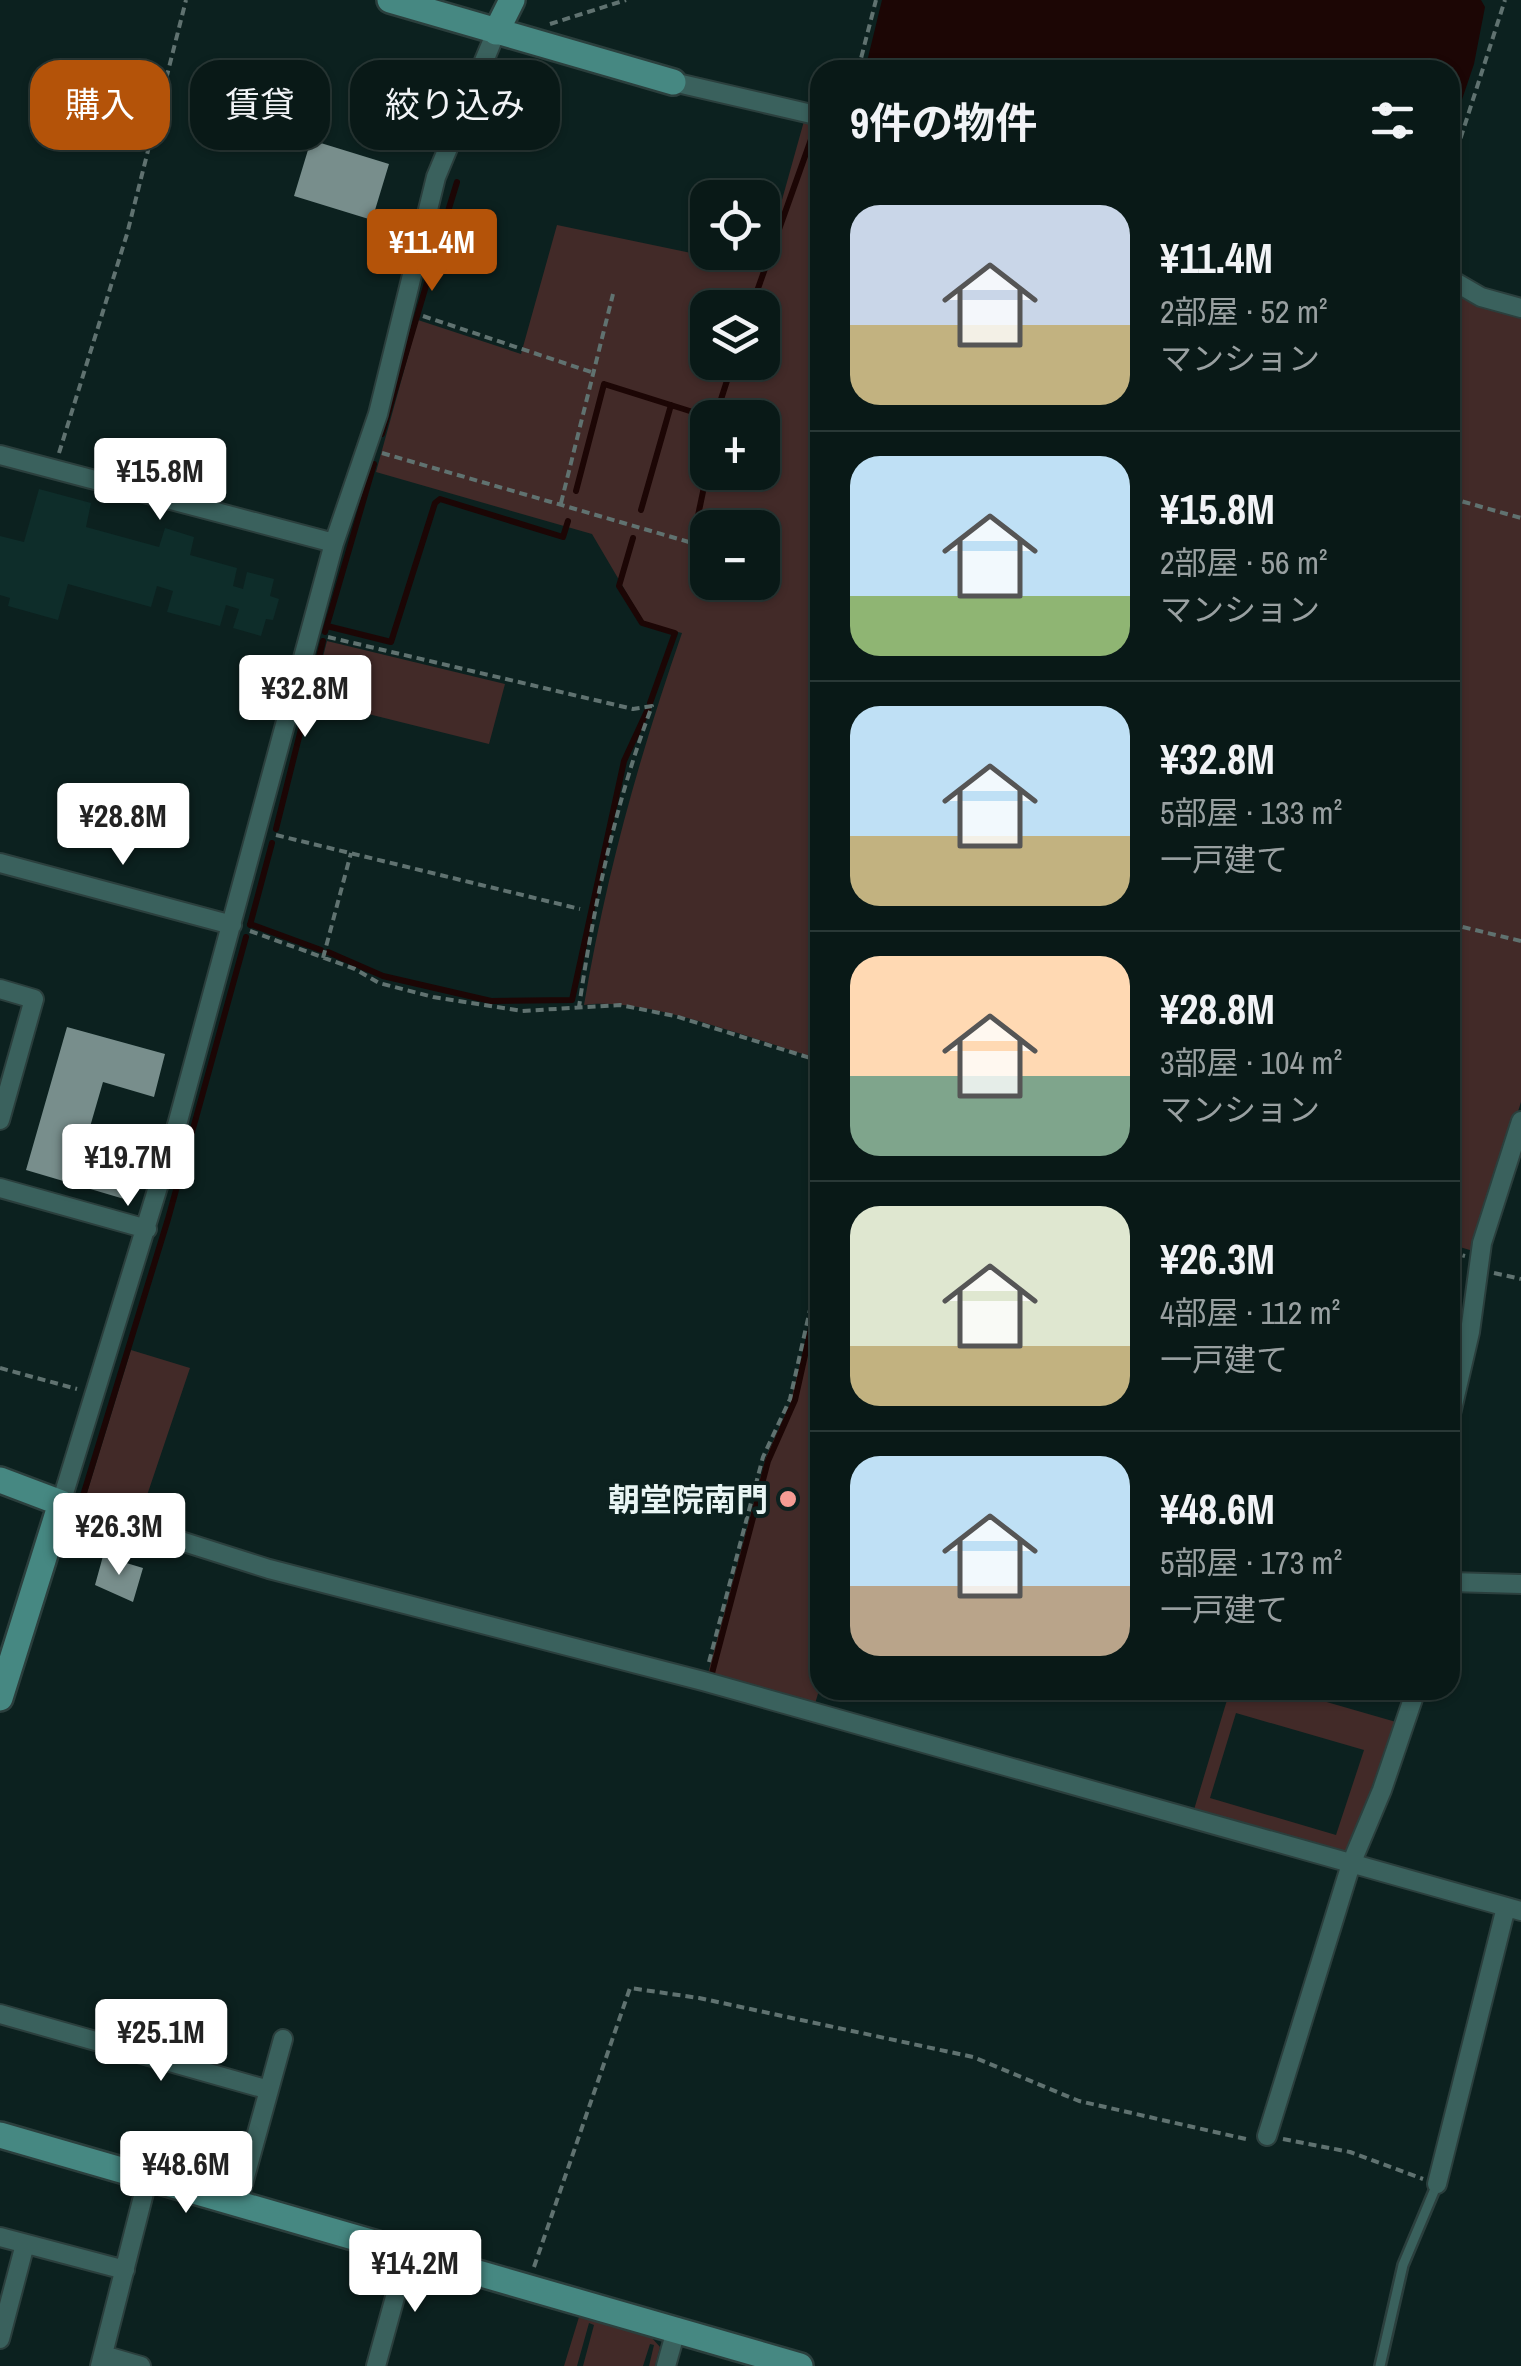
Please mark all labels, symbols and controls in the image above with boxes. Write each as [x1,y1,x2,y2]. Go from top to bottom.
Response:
chip: 購入 [30,60,170,150]
chip: 賃貸 [190,60,330,150]
chip: 絞り込み [350,60,560,150]
icon: filters [1365,93,1420,148]
text: 9件の物件 [850,95,1037,151]
map controls [690,180,780,600]
button: locate [690,180,780,270]
pin: ¥11.4M [351,209,513,294]
text: ¥11.4M [389,220,475,263]
text: ¥11.4M [1160,230,1273,286]
icon: home [930,245,1050,365]
button: layers [690,290,780,380]
text: 2部屋 · 52 m² [1160,290,1328,333]
text: マンション [1160,337,1320,380]
button: + [690,400,780,490]
pin: ¥15.8M [79,438,241,523]
text: ¥15.8M [116,449,204,492]
text: ¥15.8M [1160,481,1275,537]
icon: home [930,496,1050,616]
button: − [690,510,780,600]
text: 2部屋 · 56 m² [1160,541,1328,584]
text: マンション [1160,588,1320,631]
pin: ¥32.8M [224,655,386,740]
text: ¥32.8M [261,666,349,709]
text: ¥32.8M [1160,731,1275,787]
icon: home [930,746,1050,866]
pin: ¥28.8M [42,783,204,868]
text: 5部屋 · 133 m² [1160,791,1342,834]
text: ¥28.8M [79,794,167,837]
text: 一戸建て [1160,838,1288,881]
text: ¥28.8M [1160,981,1275,1037]
icon: home [930,996,1050,1116]
text: 3部屋 · 104 m² [1160,1041,1342,1084]
text: マンション [1160,1088,1320,1131]
pin: ¥19.7M [47,1124,209,1209]
text: ¥19.7M [84,1135,172,1178]
text: ¥26.3M [1160,1231,1275,1287]
icon: home [930,1246,1050,1366]
text: 4部屋 · 112 m² [1160,1291,1340,1334]
text: 一戸建て [1160,1338,1288,1381]
place label: 朝堂院南門 [608,1478,768,1521]
text: ¥48.6M [1160,1481,1275,1537]
marker: 朝堂院南門 [777,1488,799,1510]
pin: ¥26.3M [38,1493,200,1578]
icon: home [930,1496,1050,1616]
text: ¥26.3M [75,1504,163,1547]
text: 5部屋 · 173 m² [1160,1541,1342,1584]
text: 一戸建て [1160,1588,1288,1631]
pin: ¥25.1M [80,1999,242,2084]
text: ¥25.1M [117,2010,205,2053]
pin: ¥48.6M [105,2131,267,2216]
text: ¥48.6M [142,2142,230,2185]
pin: ¥14.2M [334,2230,496,2315]
text: ¥14.2M [371,2241,459,2284]

